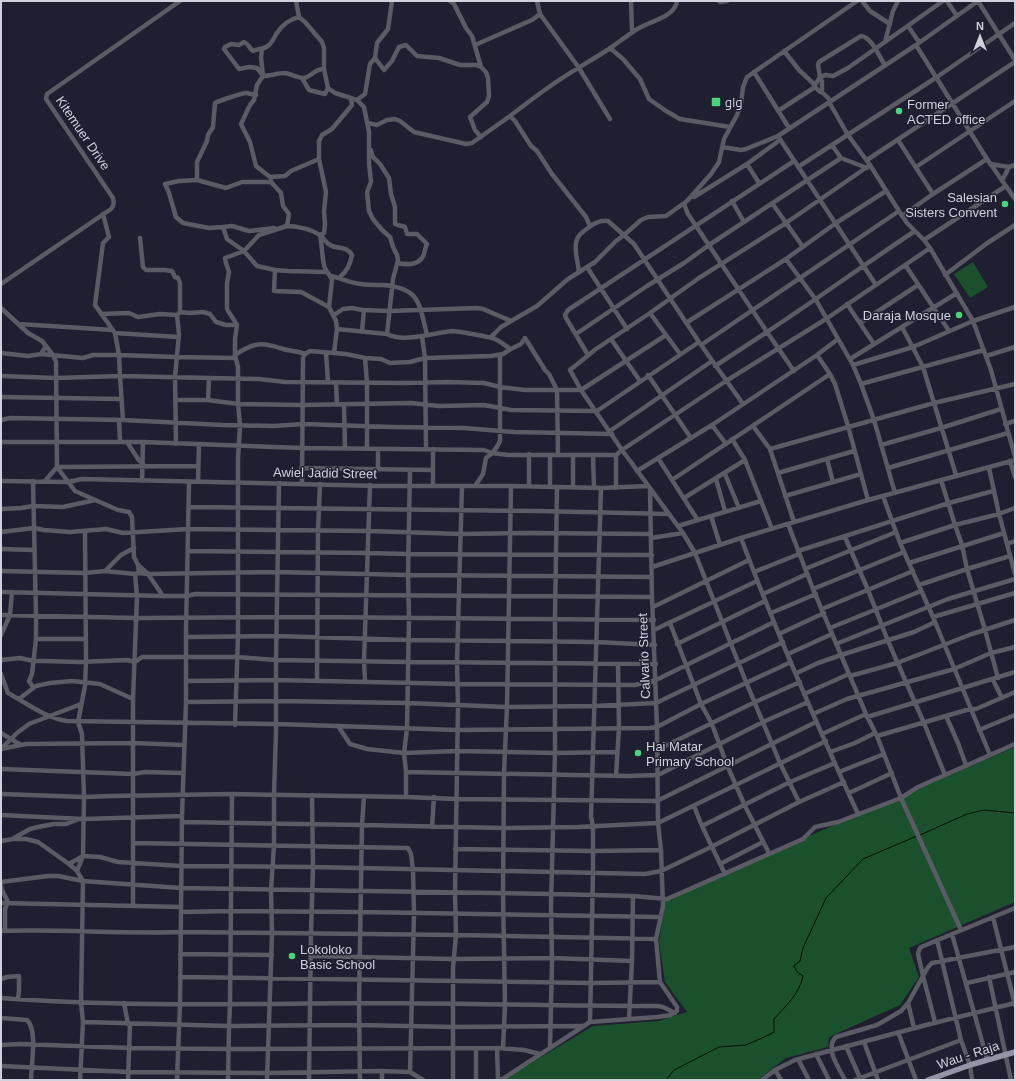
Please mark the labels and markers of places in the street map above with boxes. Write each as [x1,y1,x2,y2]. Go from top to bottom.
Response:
place label: واو [725,95,743,110]
marker: واو [710,96,722,108]
place label: Former ACTED office [907,97,986,127]
marker: Former ACTED office [894,106,904,116]
place label: Salesian Sisters Convent [905,190,997,220]
marker: Salesian Sisters Convent [1000,199,1010,209]
place label: Daraja Mosque [863,308,951,323]
marker: Daraja Mosque [954,310,964,320]
place label: Hai Matar Primary School [646,739,734,769]
marker: Hai Matar Primary School [633,748,643,758]
place label: Lokoloko Basic School [300,942,375,972]
marker: Lokoloko Basic School [287,951,297,961]

